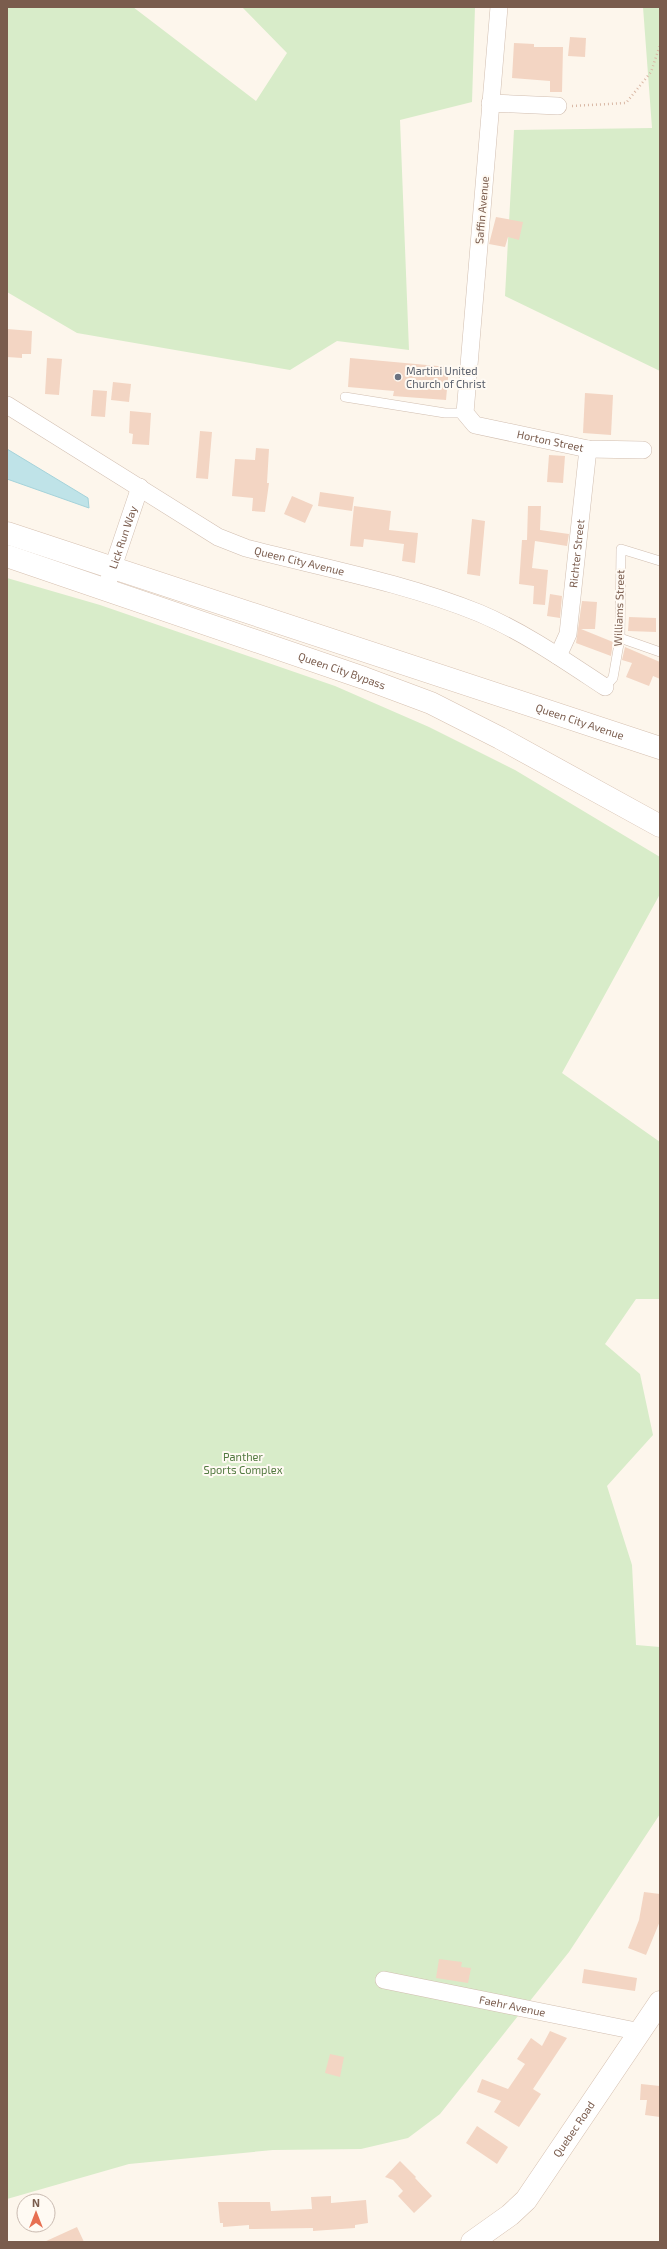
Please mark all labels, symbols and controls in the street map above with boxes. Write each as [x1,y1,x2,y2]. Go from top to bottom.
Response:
street label: Saffin Avenue [472,175,491,244]
place label: Martini United Church of Christ [406,364,486,390]
marker: Martini United Church of Christ [393,372,403,382]
street label: Horton Street [516,427,585,454]
street label: Lick Run Way [106,504,139,570]
street label: Richter Street [566,519,586,588]
street label: Queen City Avenue [253,543,346,578]
street label: Williams Street [611,569,626,647]
street label: Queen City Bypass [296,649,388,692]
street label: Queen City Avenue [534,701,626,742]
park label: Panther Sports Complex [204,1450,283,1476]
street label: Faehr Avenue [478,1992,547,2019]
street label: Quebec Road [550,2098,597,2160]
north arrow [16,2193,56,2233]
text: N [32,2196,40,2209]

